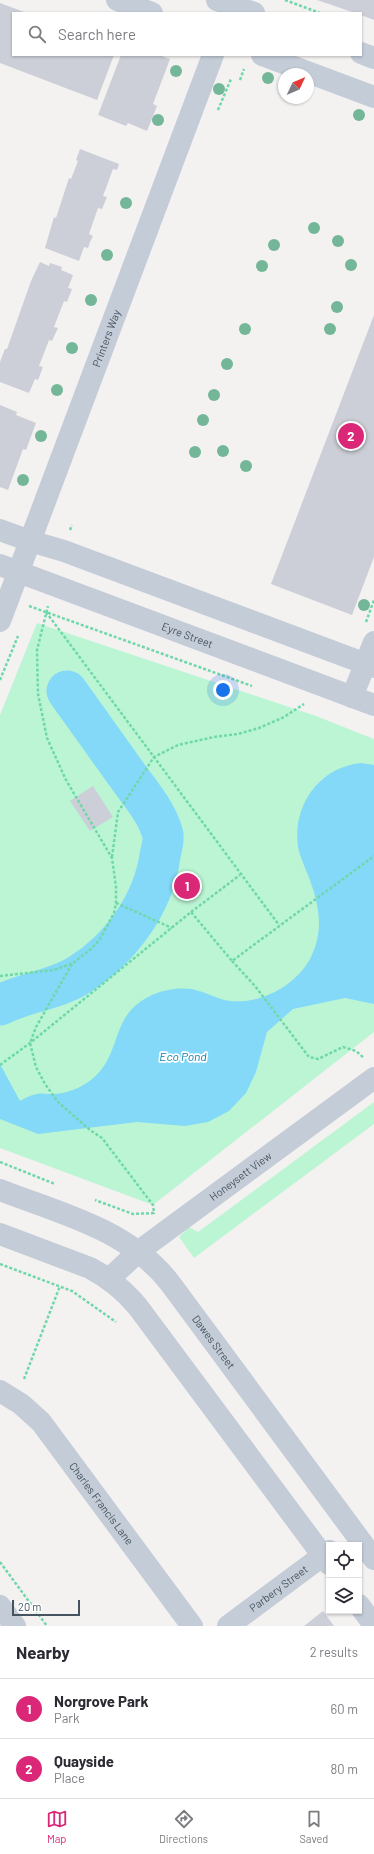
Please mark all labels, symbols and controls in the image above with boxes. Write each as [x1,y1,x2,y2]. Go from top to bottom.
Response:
search box [12,12,362,56]
icon: search [26,23,48,45]
text: Search here [58,25,136,43]
north arrow [278,68,314,104]
street label: Printers Way [89,308,123,369]
pin: 2 [338,421,364,451]
street label: Eyre Street [160,619,215,650]
your location [213,680,233,700]
pin: 1 [174,871,200,901]
water label: Eco Pond [159,1049,207,1063]
street label: Honeysett View [207,1149,274,1203]
street label: Dawes Street [190,1312,238,1371]
street label: Charles Francis Lane [67,1459,137,1547]
map controls [326,1542,362,1614]
button: locate [326,1542,362,1578]
street label: Parbery Street [246,1562,310,1614]
button: layers [326,1578,362,1614]
scale bar [12,1598,80,1617]
text: 20 m [18,1600,41,1613]
text: Nearby [16,1642,70,1662]
text: 2 results [310,1644,358,1660]
text: Norgrove Park [54,1692,149,1710]
text: 1 [27,1701,31,1717]
text: 60 m [331,1701,358,1717]
text: Park [54,1710,80,1726]
text: Quayside [54,1752,114,1770]
text: 2 [25,1761,33,1777]
text: 80 m [331,1761,358,1777]
text: Place [54,1770,85,1786]
tab: Map [46,1808,68,1845]
tab: Directions [159,1808,208,1845]
tab: Saved [299,1808,328,1845]

